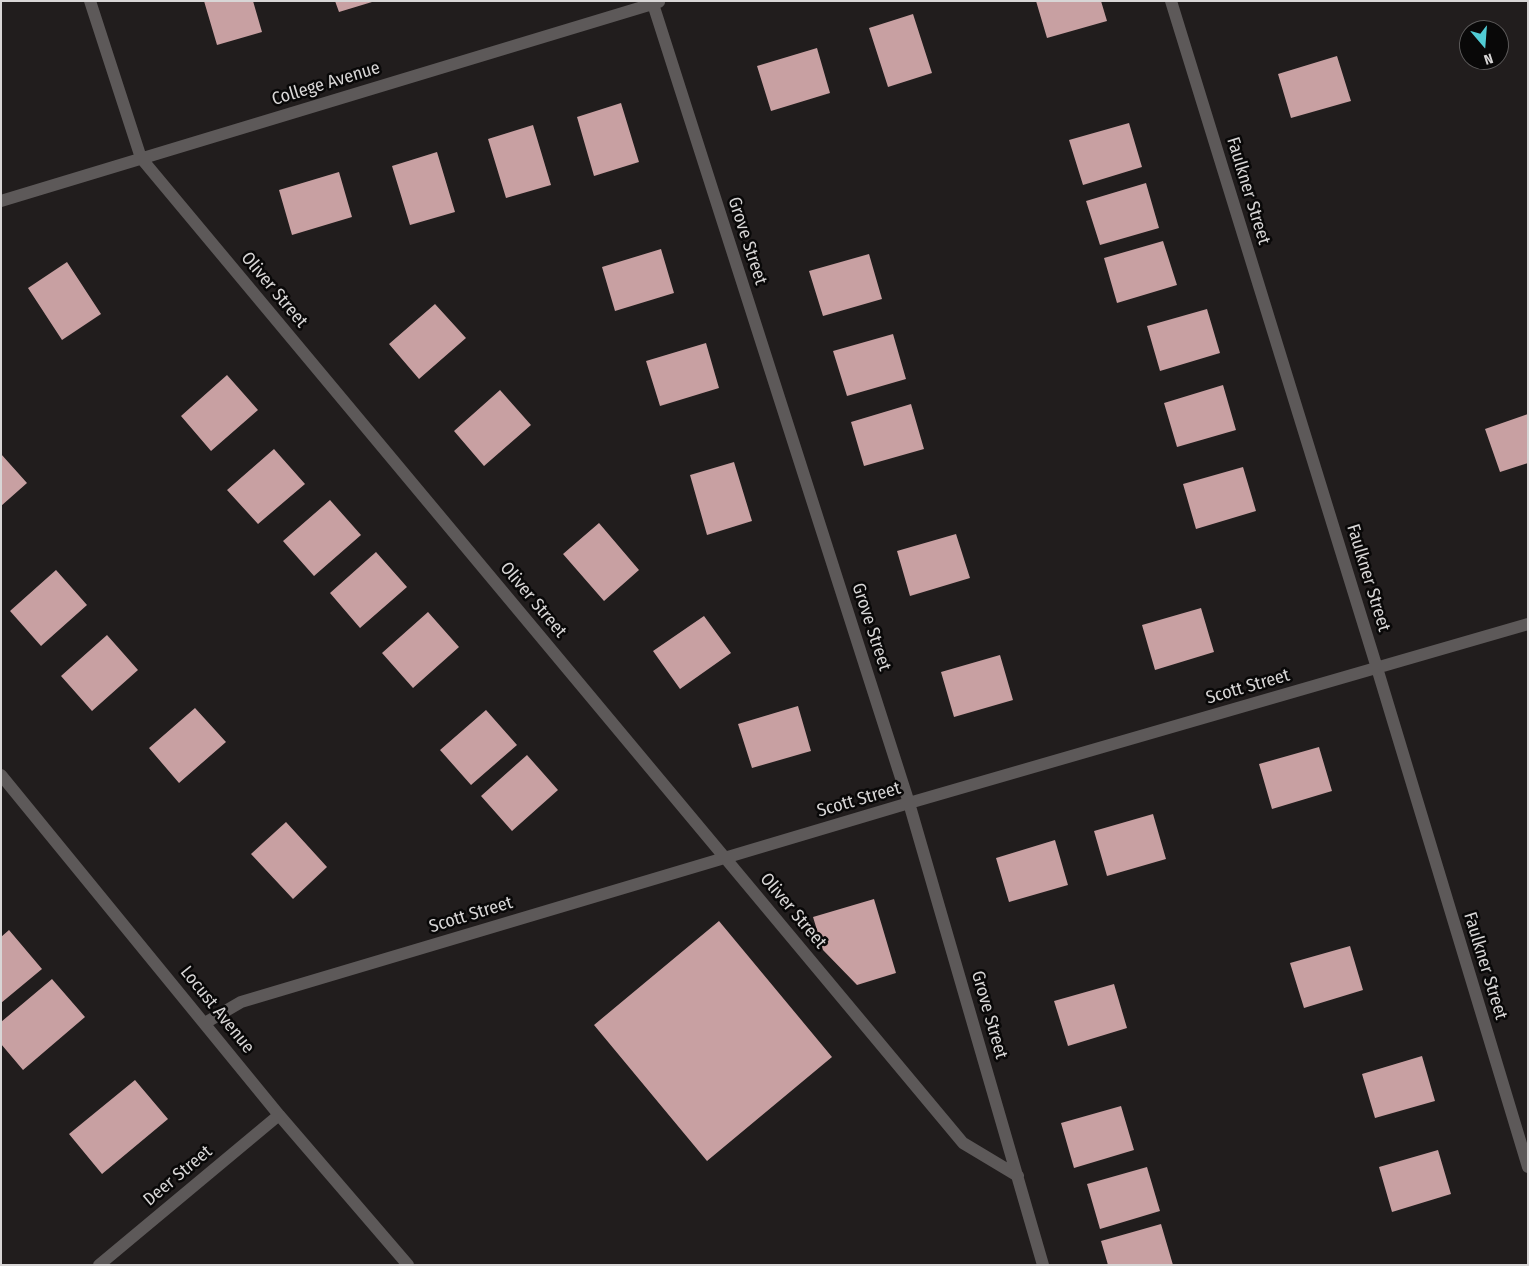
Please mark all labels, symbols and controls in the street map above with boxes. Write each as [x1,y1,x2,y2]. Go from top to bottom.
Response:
north arrow [1459,20,1509,70]
text: N [1482,49,1495,68]
street label: College Avenue [269,57,383,111]
street label: Faulkner Street [1221,135,1275,247]
street label: Grove Street [723,194,771,288]
street label: Oliver Street [236,248,312,332]
street label: Faulkner Street [1341,522,1395,634]
street label: Oliver Street [495,558,571,642]
street label: Grove Street [847,580,895,674]
street label: Scott Street [1204,665,1292,709]
street label: Scott Street [815,778,903,822]
street label: Oliver Street [755,869,831,953]
street label: Scott Street [427,892,515,938]
street label: Faulkner Street [1458,910,1512,1022]
street label: Locust Avenue [175,962,259,1058]
street label: Grove Street [966,968,1012,1062]
street label: Deer Street [139,1141,217,1211]

